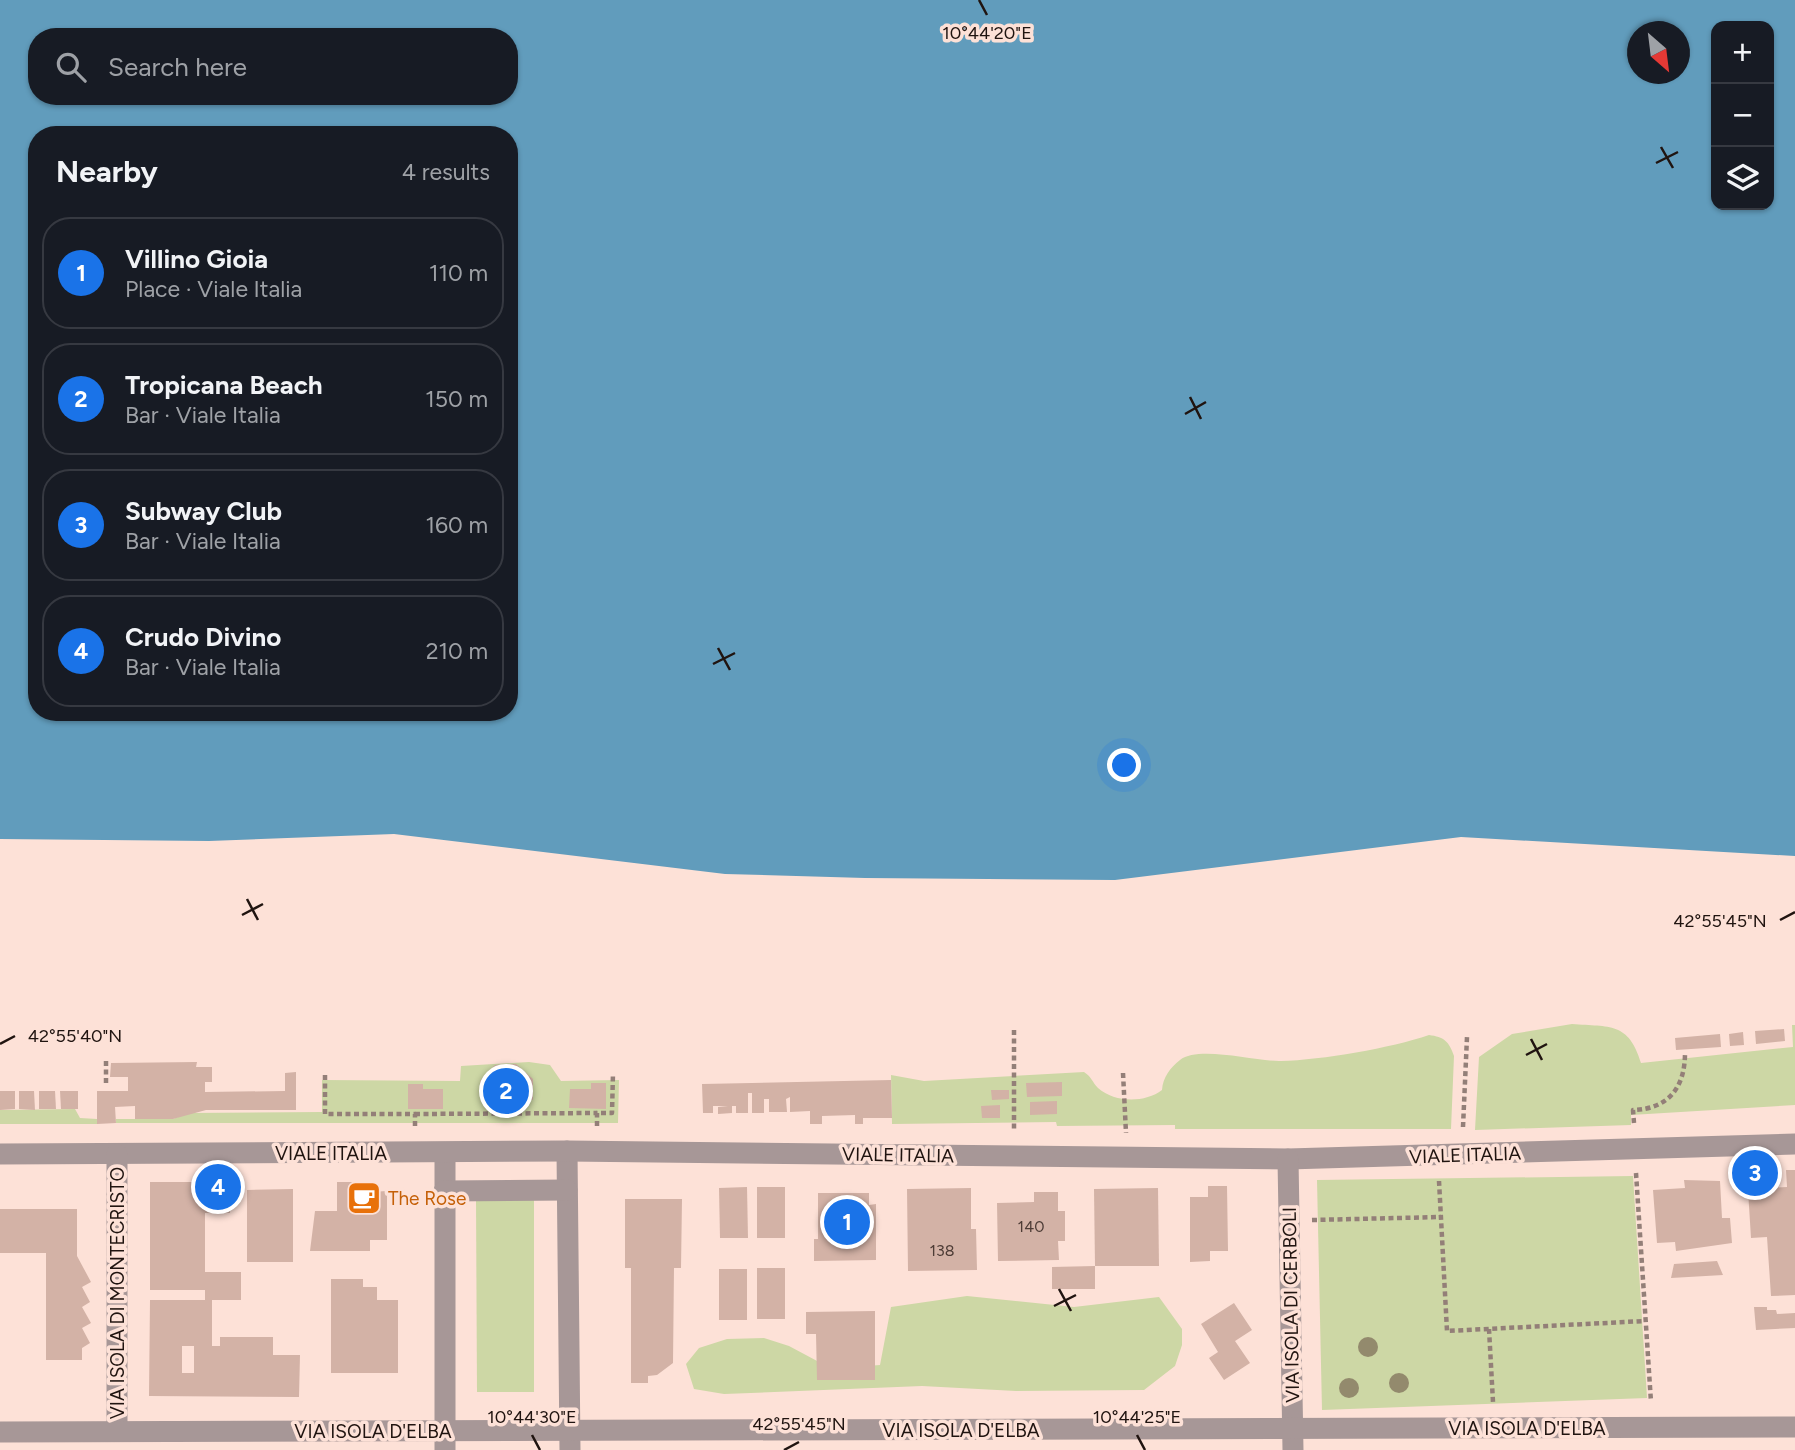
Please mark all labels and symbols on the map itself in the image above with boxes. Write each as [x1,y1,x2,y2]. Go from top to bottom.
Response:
north arrow [1627,21,1690,84]
text: 10°44'20"E [942,22,1032,44]
your location [1107,748,1141,782]
text: 42°55'45"N [1673,910,1767,932]
text: 42°55'40"N [28,1025,122,1047]
pin: 2 [483,1065,529,1117]
street label: VIALE ITALIA [275,1142,387,1165]
street label: VIALE ITALIA [1409,1142,1522,1168]
street label: VIALE ITALIA [842,1143,954,1167]
pin: 3 [1732,1147,1778,1199]
pin: 4 [195,1161,241,1213]
street label: VIA ISOLA DI MONTECRISTO [106,1167,129,1419]
cafe icon: The Rose [345,1179,383,1217]
place label: The Rose [388,1187,466,1210]
pin: 1 [824,1196,870,1248]
street label: VIA ISOLA DI CERBOLI [1278,1207,1304,1403]
house number: 140 [1018,1217,1044,1236]
house number: 138 [929,1241,955,1260]
text: 10°44'30"E [487,1406,577,1428]
text: 10°44'25"E [1093,1406,1181,1428]
text: 42°55'45"N [752,1413,846,1435]
street label: VIA ISOLA D'ELBA [1448,1417,1606,1440]
street label: VIA ISOLA D'ELBA [882,1419,1040,1442]
street label: VIA ISOLA D'ELBA [294,1420,452,1443]

